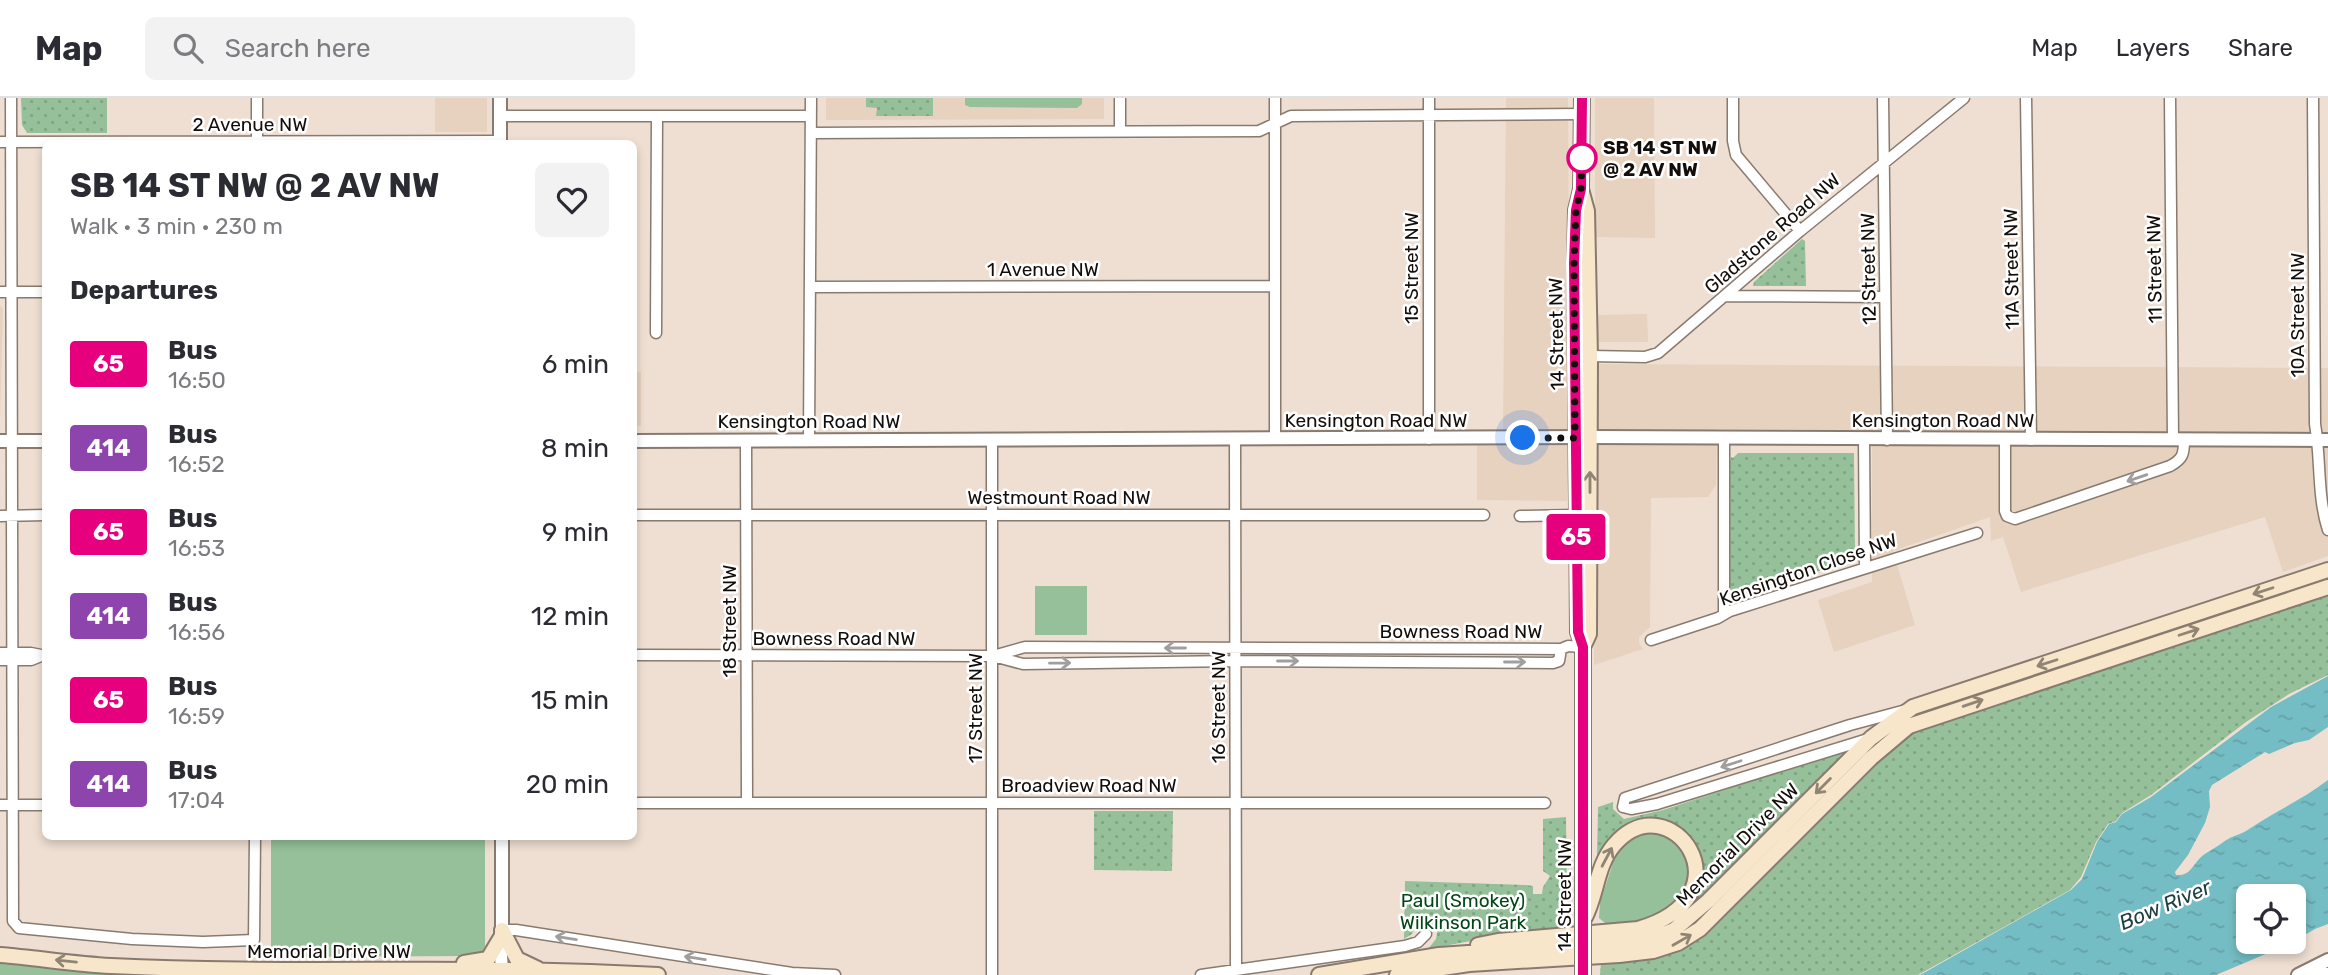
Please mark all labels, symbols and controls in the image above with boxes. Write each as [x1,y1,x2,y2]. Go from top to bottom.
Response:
search box [145,17,635,80]
text: Map [35,29,103,68]
icon: search [169,29,207,67]
text: Search here [225,33,370,64]
text: Map [2031,34,2078,62]
text: Layers [2116,34,2190,62]
text: Share [2228,34,2293,62]
street label: 2 Avenue NW [193,113,307,136]
place label: SB 14 ST NW @ 2 AV NW [1603,136,1717,181]
marker: SB 14 ST NW @ 2 AV NW [1567,143,1597,173]
button: heart [535,163,609,237]
text: SB 14 ST NW @ 2 AV NW [70,166,439,205]
street label: Gladstone Road NW [1700,168,1845,299]
street label: 11A Street NW [1999,208,2024,330]
text: Walk · 3 min · 230 m [70,212,283,240]
street label: 15 Street NW [1400,212,1423,324]
street label: 12 Street NW [1856,213,1881,325]
street label: 11 Street NW [2142,214,2167,324]
street label: 10A Street NW [2286,252,2309,378]
street label: 1 Avenue NW [987,258,1099,281]
text: Departures [70,275,218,306]
street label: 14 Street NW [1544,277,1569,390]
text: Bus [168,335,217,366]
text: 6 min [542,349,609,380]
text: 65 [93,350,124,378]
text: 16:50 [168,366,226,394]
street label: Kensington Road NW [1285,409,1467,432]
street label: Kensington Road NW [1852,409,2034,432]
street label: Kensington Road NW [718,410,900,433]
text: Bus [168,419,217,450]
your location [1505,420,1540,455]
text: 8 min [541,433,609,464]
text: 414 [86,434,131,462]
text: 16:52 [168,450,225,478]
one-way arrow [1583,470,1597,493]
one-way arrow [2126,472,2148,485]
street label: Westmount Road NW [967,486,1151,509]
text: Bus [168,503,217,534]
line badge: 65 [1544,514,1608,560]
text: 9 min [542,517,609,548]
text: 65 [93,518,124,546]
text: 65 [1560,523,1592,551]
street label: Kensington Close NW [1716,528,1900,611]
text: 16:53 [168,534,225,562]
street label: 18 Street NW [718,565,741,677]
one-way arrow [2253,586,2275,598]
text: Bus [168,587,217,618]
text: 12 min [531,601,609,632]
text: 414 [86,602,131,630]
text: 16:56 [168,618,225,646]
street label: Bowness Road NW [1380,620,1542,643]
one-way arrow [2178,625,2200,637]
street label: Bowness Road NW [753,627,915,650]
one-way arrow [1164,642,1187,655]
street label: 16 Street NW [1207,651,1230,763]
street label: 17 Street NW [964,653,987,763]
one-way arrow [1276,654,1299,668]
one-way arrow [1504,655,1527,669]
one-way arrow [1049,656,1072,670]
one-way arrow [2037,658,2059,670]
text: Bus [168,671,217,702]
text: 15 min [531,685,609,716]
text: 65 [93,686,124,714]
one-way arrow [1962,696,1984,709]
text: 16:59 [168,702,225,730]
text: Bus [168,755,217,786]
one-way arrow [1720,759,1742,771]
text: 20 min [526,769,609,800]
text: 414 [86,770,131,798]
street label: Broadview Road NW [1001,774,1177,797]
one-way arrow [1815,777,1832,794]
street label: Memorial Drive NW [1671,778,1803,910]
text: 17:04 [168,786,224,814]
street label: 14 Street NW [1553,839,1576,951]
one-way arrow [1601,847,1615,868]
water label: Bow River [2115,874,2215,935]
map controls [2236,884,2306,954]
button: locate [2236,884,2306,954]
park label: Paul (Smokey) Wilkinson Park [1400,889,1527,934]
one-way arrow [555,931,578,944]
one-way arrow [1672,933,1692,947]
street label: Memorial Drive NW [247,940,411,963]
one-way arrow [684,951,707,964]
one-way arrow [55,955,78,968]

